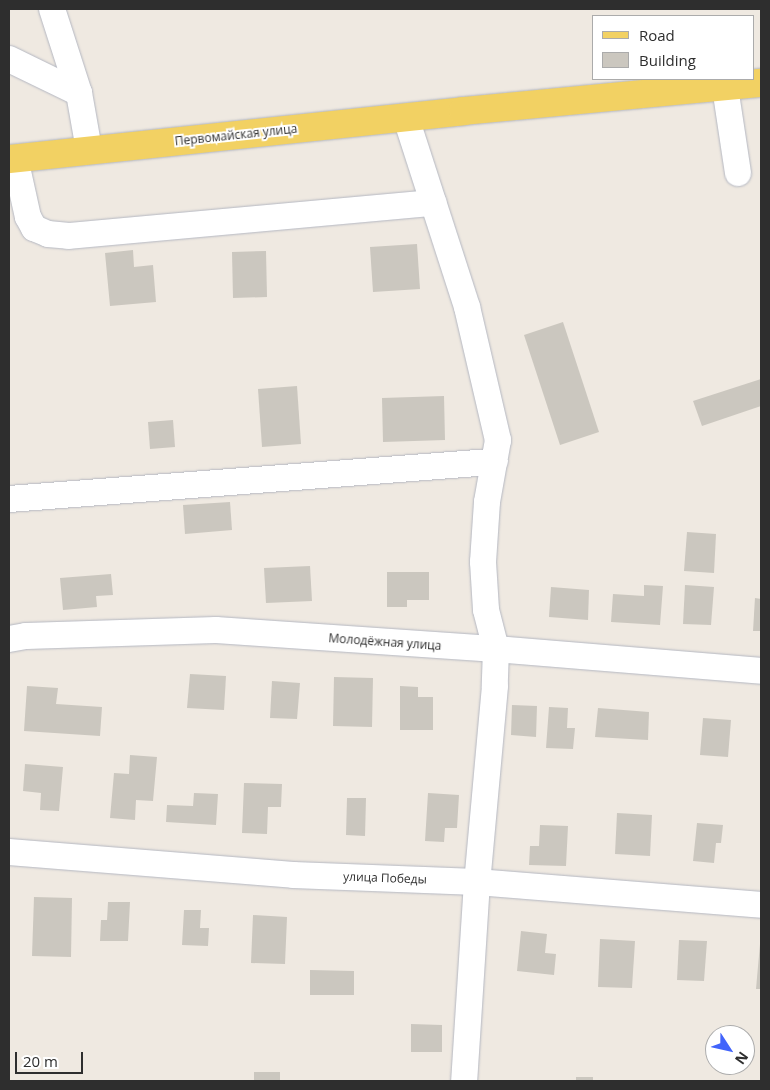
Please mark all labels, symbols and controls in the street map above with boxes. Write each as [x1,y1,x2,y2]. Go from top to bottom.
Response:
legend [592,15,755,80]
text: Road [639,25,675,45]
text: Building [639,50,696,70]
street label: Первомайская улица [174,121,298,149]
street label: Молодёжная улица [328,631,442,653]
street label: улица Победы [343,869,427,887]
north arrow [705,1025,755,1075]
scale bar [18,1042,85,1074]
text: N [731,1048,753,1068]
text: 20 m [23,1051,58,1071]

